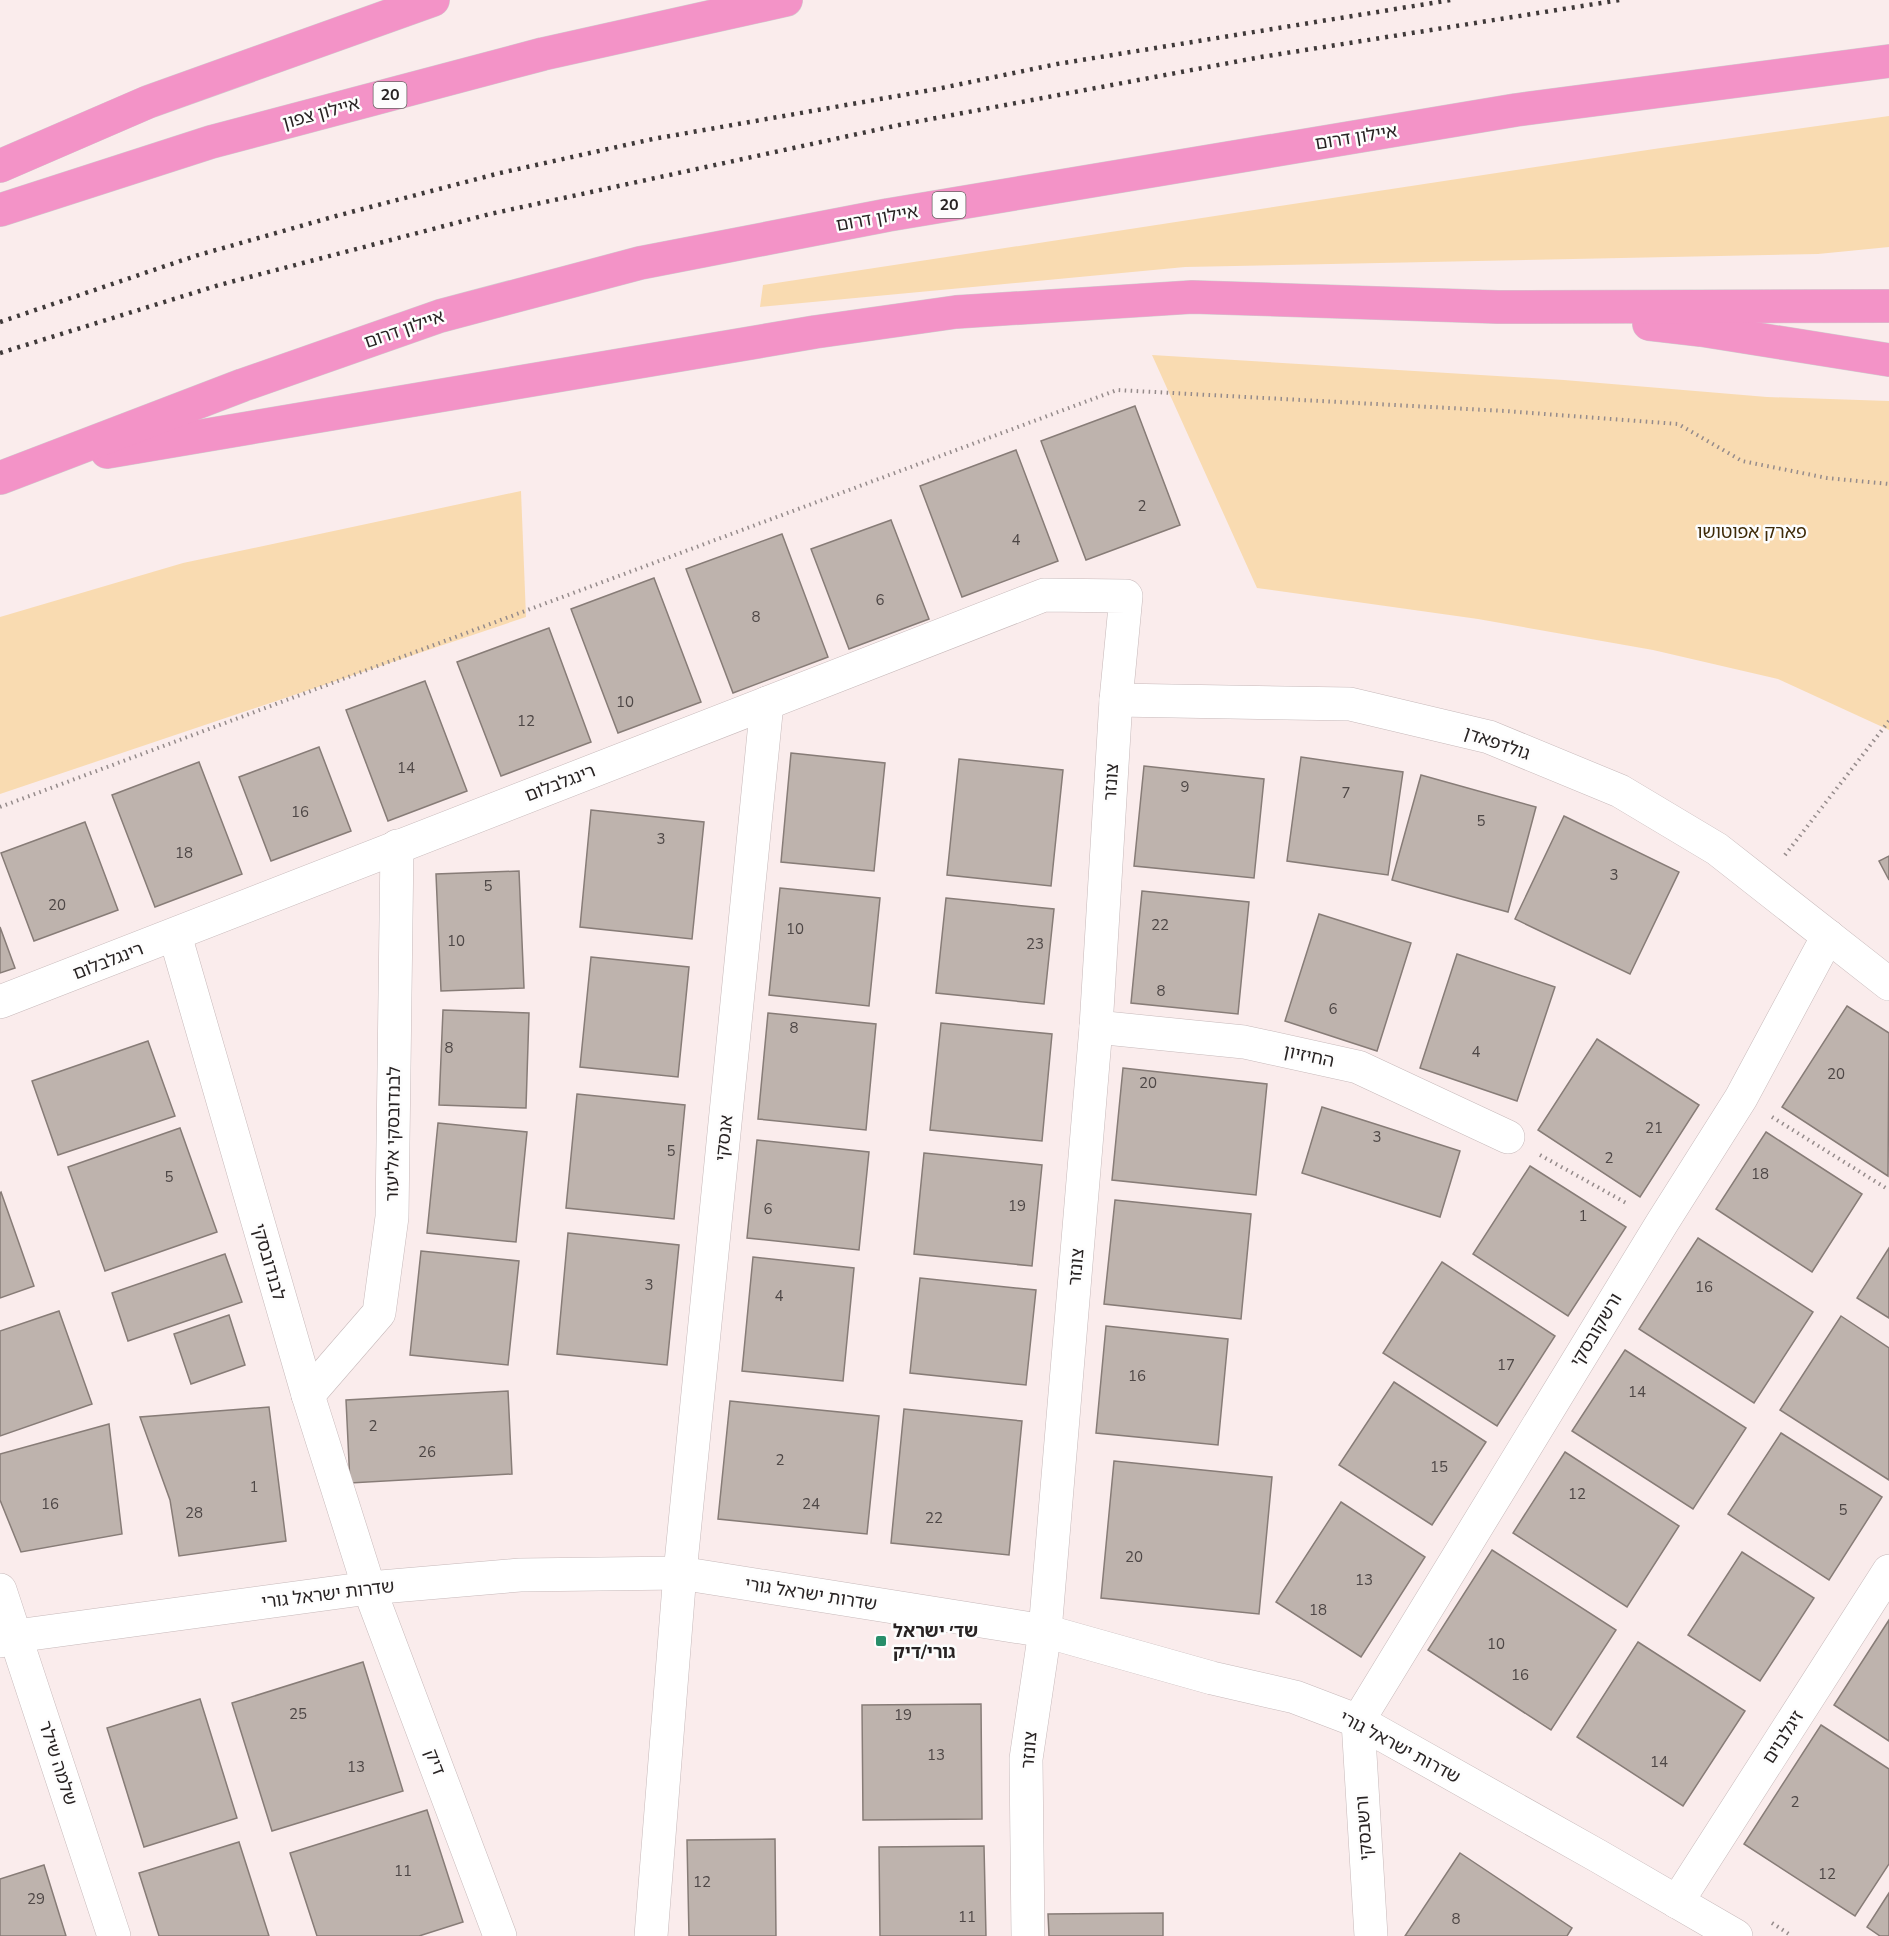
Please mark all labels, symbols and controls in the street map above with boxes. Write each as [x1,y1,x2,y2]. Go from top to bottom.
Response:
road number: 20 [374,82,406,108]
street label: איילון צפון [280,91,362,135]
street label: איילון דרום [1313,119,1399,155]
road number: 20 [932,192,966,218]
street label: איילון דרום [834,199,920,237]
street label: איילון דרום [361,304,447,354]
house number: 2 [1137,496,1147,516]
park label: פארק אפוטושו [1697,520,1807,544]
house number: 4 [1011,530,1021,550]
house number: 6 [875,590,885,610]
house number: 8 [751,607,761,627]
house number: 10 [616,692,634,712]
house number: 12 [517,711,535,731]
street label: גולדפאדן [1461,720,1534,766]
house number: 14 [397,758,415,778]
street label: רינגלבלום [521,759,599,807]
street label: צונזר [1098,762,1124,802]
house number: 9 [1180,777,1190,797]
house number: 7 [1341,783,1351,803]
house number: 16 [291,802,309,822]
house number: 5 [1476,811,1486,831]
house number: 3 [656,829,666,849]
house number: 18 [175,843,193,863]
house number: 3 [1609,865,1619,885]
house number: 5 [483,876,493,896]
house number: 20 [48,895,66,915]
house number: 22 [1151,915,1169,935]
house number: 10 [786,919,804,939]
house number: 10 [447,931,465,951]
house number: 23 [1026,934,1044,954]
street label: רינגלבלום [69,937,147,985]
house number: 8 [1156,981,1166,1001]
house number: 6 [1328,999,1338,1019]
house number: 8 [789,1018,799,1038]
house number: 8 [444,1038,454,1058]
street label: החיזיון [1282,1039,1336,1073]
house number: 4 [1471,1042,1481,1062]
house number: 20 [1827,1064,1845,1084]
street label: לבנדובסקי אליעזר [380,1066,406,1202]
house number: 20 [1139,1073,1157,1093]
street label: אנסקי [710,1114,738,1162]
house number: 21 [1645,1118,1663,1138]
house number: 3 [1372,1127,1382,1147]
house number: 5 [666,1141,676,1161]
house number: 2 [1604,1148,1614,1168]
house number: 18 [1751,1164,1769,1184]
house number: 5 [164,1167,174,1187]
house number: 19 [1008,1196,1026,1216]
house number: 6 [763,1199,773,1219]
house number: 1 [1578,1206,1588,1226]
street label: לבנדובסקי [247,1221,291,1303]
street label: צונזר [1062,1247,1090,1287]
house number: 3 [644,1275,654,1295]
house number: 16 [1695,1277,1713,1297]
house number: 4 [774,1286,784,1306]
street label: ורשקובסקי [1565,1289,1627,1371]
house number: 17 [1497,1355,1515,1375]
house number: 16 [1128,1366,1146,1386]
house number: 14 [1628,1382,1646,1402]
house number: 2 [368,1416,378,1436]
house number: 26 [418,1442,436,1462]
house number: 2 [775,1450,785,1470]
house number: 15 [1430,1457,1448,1477]
house number: 1 [249,1477,259,1497]
house number: 12 [1568,1484,1586,1504]
house number: 16 [41,1494,59,1514]
house number: 24 [802,1494,820,1514]
house number: 5 [1838,1500,1848,1520]
house number: 28 [185,1503,203,1523]
house number: 22 [925,1508,943,1528]
house number: 20 [1125,1547,1143,1567]
house number: 13 [1355,1570,1373,1590]
street label: שדרות ישראל גורי [743,1572,879,1616]
street label: שדרות ישראל גורי [260,1574,396,1614]
house number: 18 [1309,1600,1327,1620]
place label: שד׳ ישראל גורי/דיק [893,1619,978,1664]
marker: שד׳ ישראל גורי/דיק [874,1634,888,1648]
house number: 10 [1487,1634,1505,1654]
house number: 16 [1511,1665,1529,1685]
house number: 25 [289,1704,307,1724]
house number: 19 [894,1705,912,1725]
street label: שדרות ישראל גורי [1335,1705,1465,1789]
street label: זיגלבוים [1757,1706,1809,1768]
street label: שלמה שילר [33,1718,83,1808]
street label: צונזר [1015,1730,1043,1770]
street label: דיק [419,1745,451,1779]
house number: 13 [927,1745,945,1765]
house number: 14 [1650,1752,1668,1772]
house number: 13 [347,1757,365,1777]
house number: 2 [1790,1792,1800,1812]
street label: ורשבסקי [1350,1795,1378,1861]
house number: 11 [394,1861,412,1881]
house number: 12 [1818,1864,1836,1884]
house number: 12 [693,1872,711,1892]
house number: 29 [27,1889,45,1909]
house number: 11 [958,1907,976,1927]
house number: 8 [1451,1909,1461,1929]

